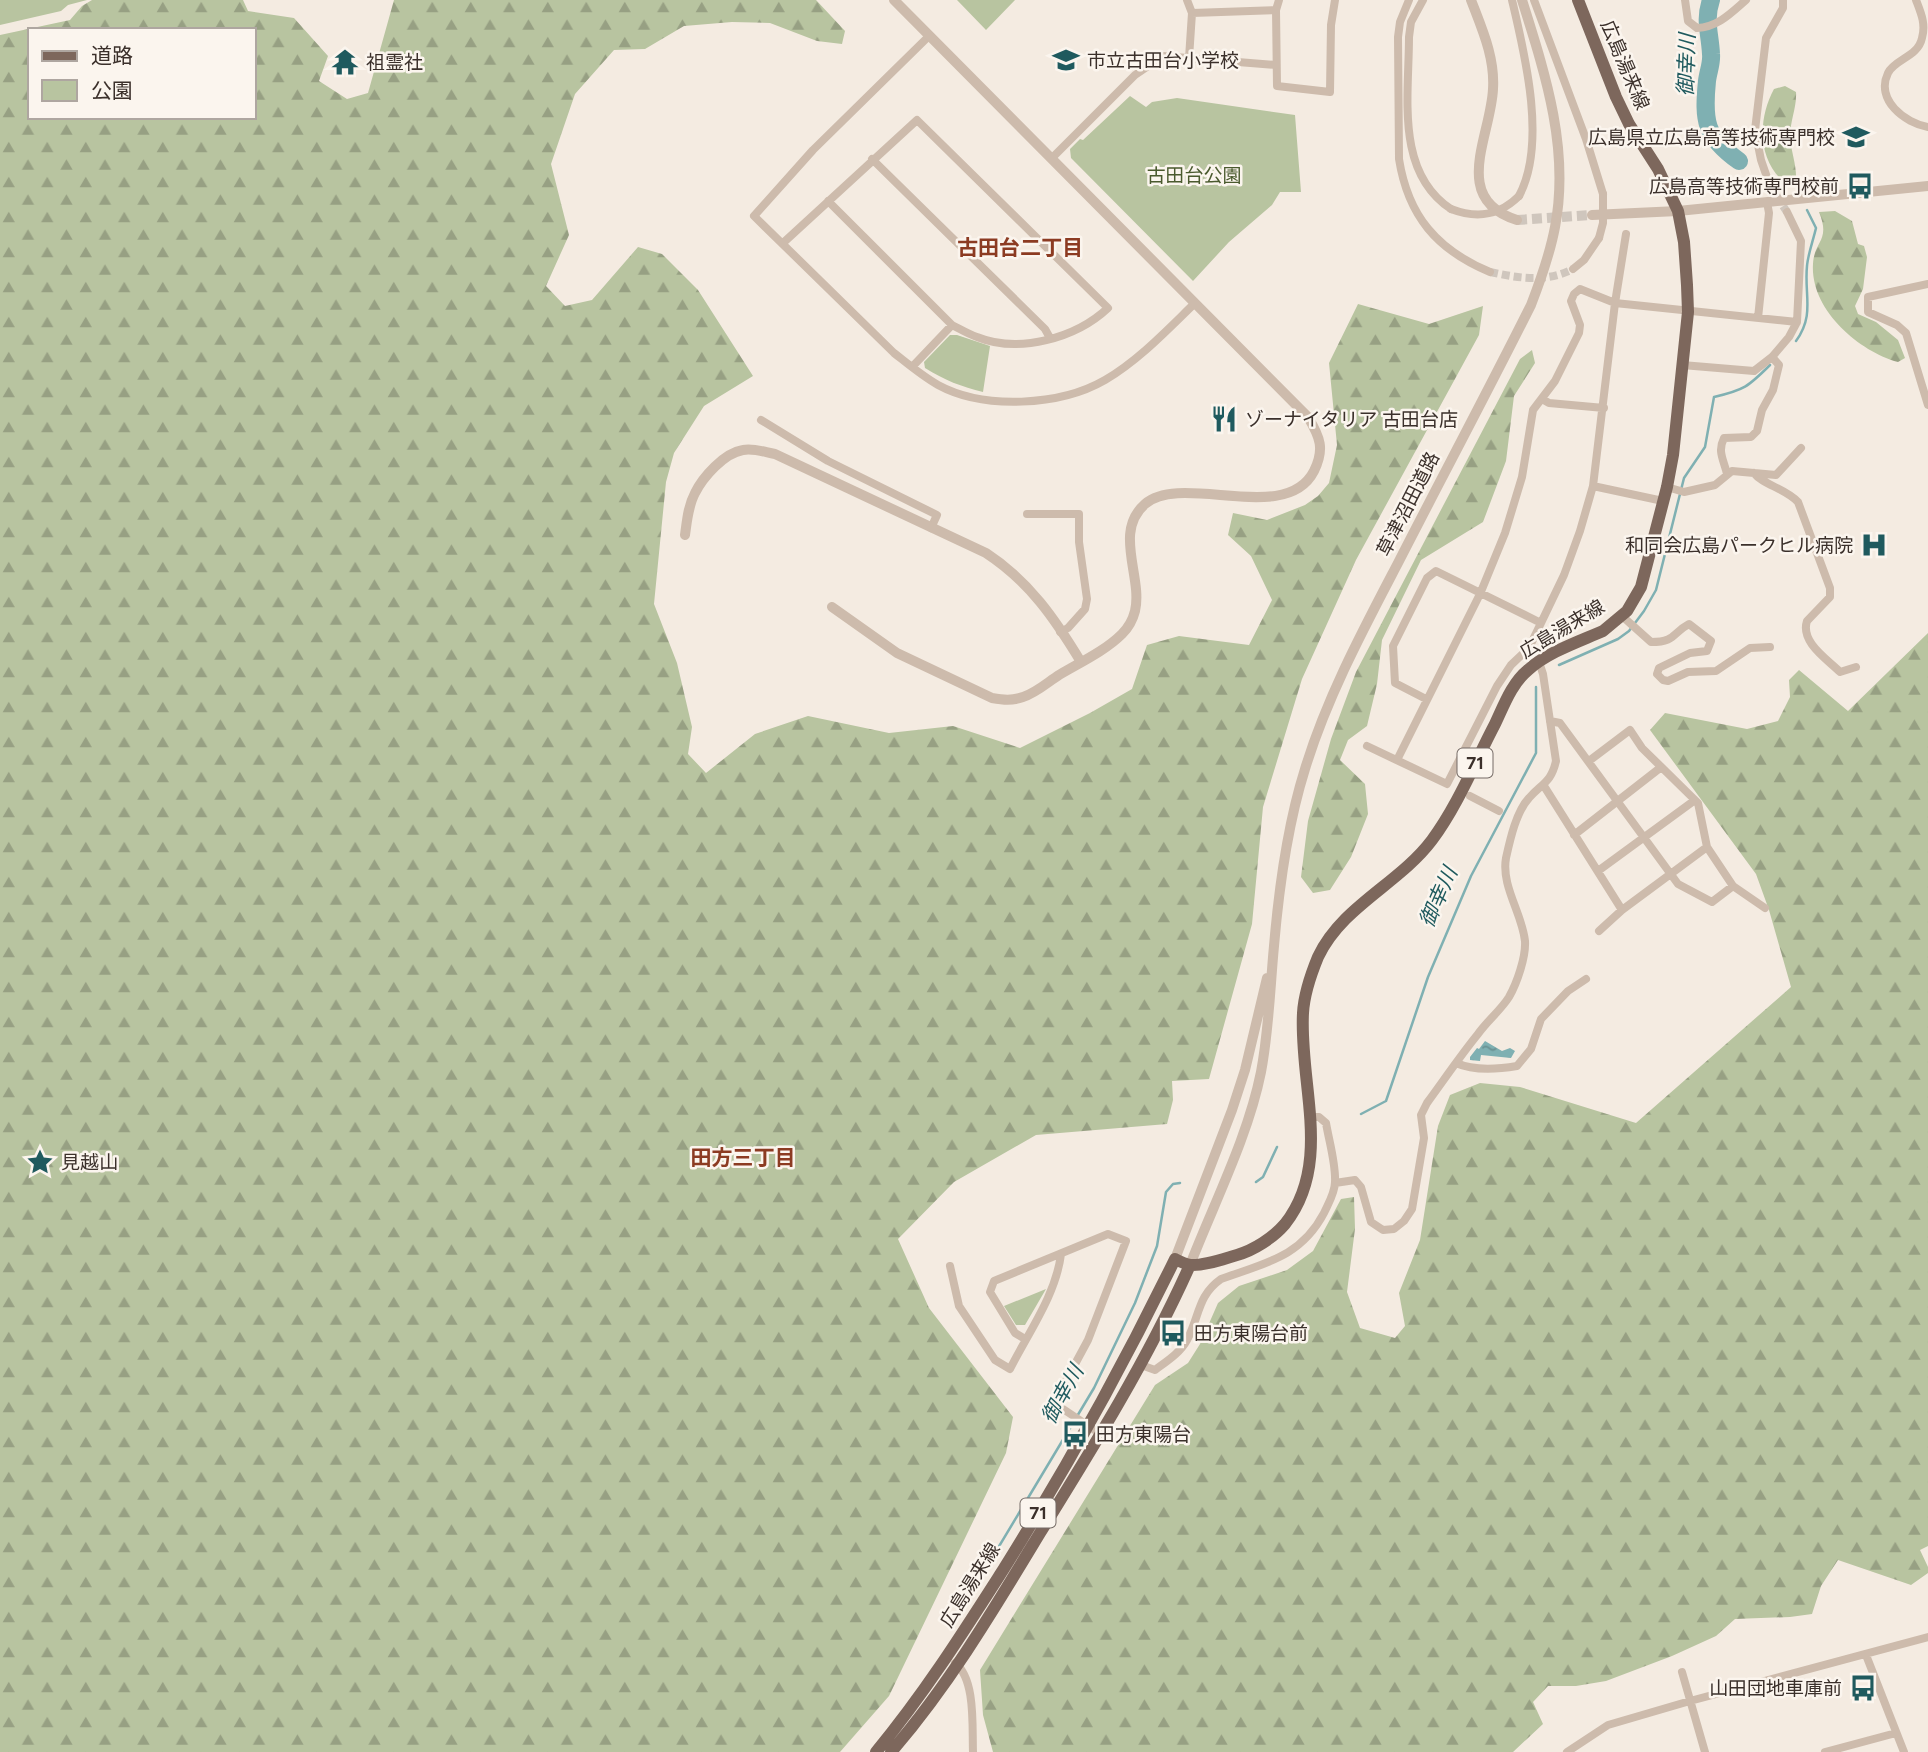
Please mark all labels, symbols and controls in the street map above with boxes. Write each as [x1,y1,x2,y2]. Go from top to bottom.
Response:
street label: 広島湯来線 [1596,17,1654,113]
legend [28,28,256,119]
water label: 御幸川 [1672,31,1700,97]
text: 道路 [91,43,133,68]
school or university icon: 市立古田台小学校 [1051,45,1081,75]
temple icon: 祖霊社 [330,47,360,77]
place label: 市立古田台小学校 [1087,49,1239,72]
place label: 祖霊社 [366,51,423,74]
text: 公園 [91,78,133,103]
school or university icon: 広島県立広島高等技術専門校 [1841,122,1871,152]
place label: 広島県立広島高等技術専門校 [1588,126,1835,149]
park label: 古田台公園 [1146,164,1242,187]
bus stop icon: 広島高等技術専門校前 [1845,171,1875,201]
place label: 広島高等技術専門校前 [1649,175,1839,198]
district label: 古田台二丁目 [957,235,1083,260]
restaurant icon: ゾーナイタリア 古田台店 [1209,404,1239,434]
place label: ゾーナイタリア 古田台店 [1245,408,1458,431]
street label: 草津沼田道路 [1372,448,1444,560]
hospital icon: 和同会広島パークヒル病院 [1859,530,1889,560]
place label: 和同会広島パークヒル病院 [1625,534,1853,557]
street label: 広島湯来線 [1515,595,1609,663]
road number: 71 [1458,748,1492,778]
water label: 御幸川 [1414,861,1463,931]
district label: 田方三丁目 [691,1145,796,1170]
place icon: 見越山 [25,1147,55,1177]
place label: 見越山 [61,1151,118,1174]
bus stop icon: 田方東陽台前 [1158,1318,1188,1348]
place label: 田方東陽台前 [1194,1322,1308,1345]
water label: 御幸川 [1036,1359,1089,1428]
bus stop icon: 田方東陽台 [1060,1419,1090,1449]
place label: 田方東陽台 [1096,1423,1191,1446]
road number: 71 [1020,1498,1056,1528]
street label: 広島湯来線 [935,1539,1005,1631]
bus stop icon: 山田団地車庫前 [1848,1673,1878,1703]
place label: 山田団地車庫前 [1709,1677,1842,1700]

